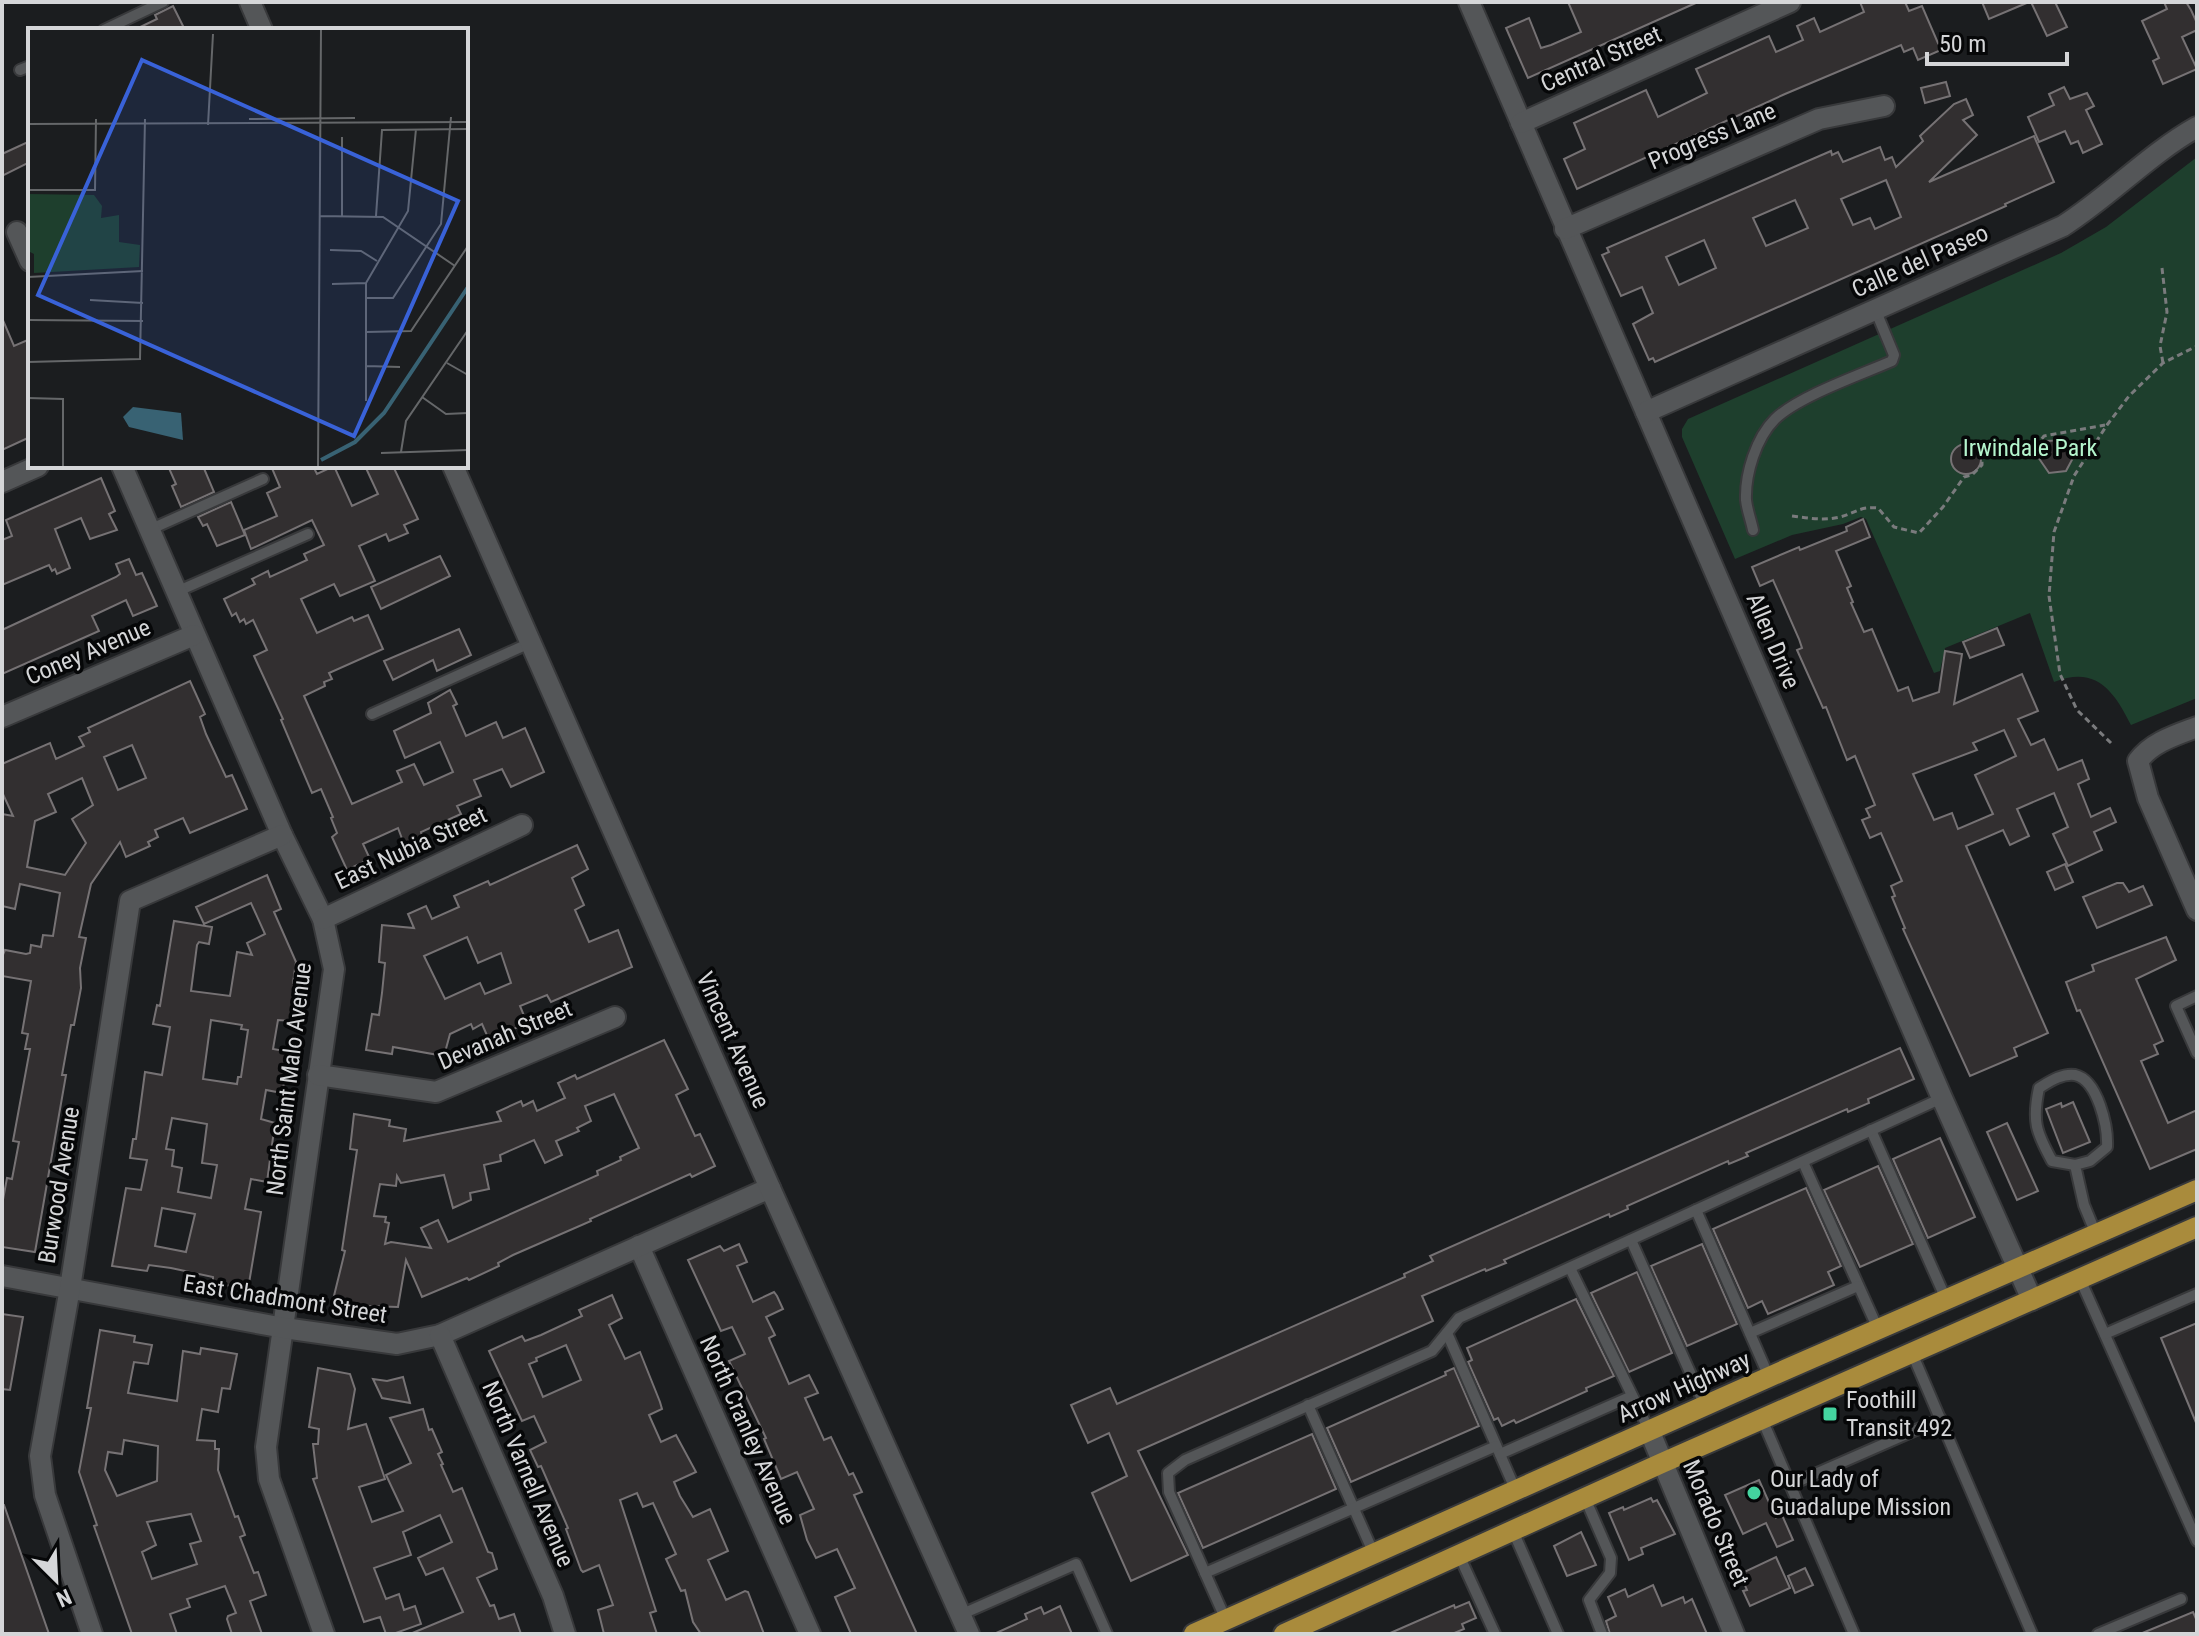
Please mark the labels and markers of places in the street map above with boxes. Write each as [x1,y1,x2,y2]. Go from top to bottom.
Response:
place label: Foothill Transit 492 [1846,1386,1952,1442]
marker: Foothill Transit 492 [1821,1405,1839,1423]
place label: Our Lady of Guadalupe Mission [1770,1465,1951,1521]
marker: Our Lady of Guadalupe Mission [1745,1484,1763,1502]

